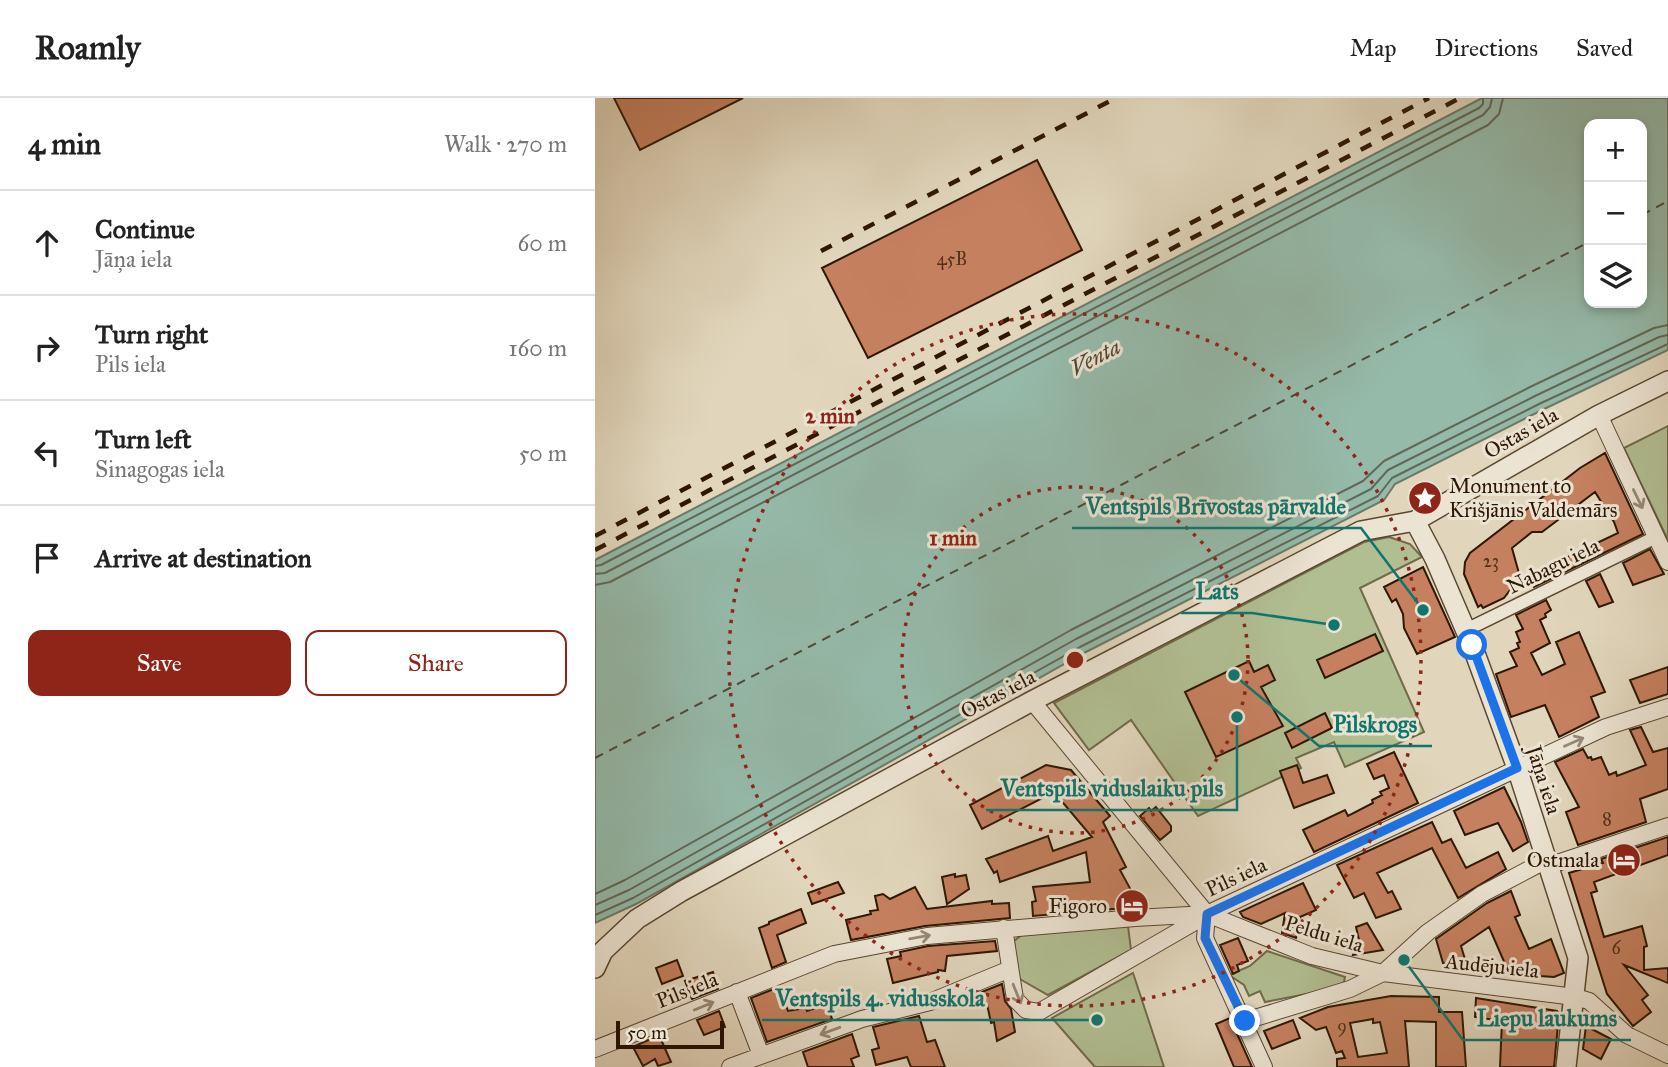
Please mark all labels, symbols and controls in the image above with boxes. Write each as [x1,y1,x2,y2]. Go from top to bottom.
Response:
text: Roamly [35,28,140,68]
text: Map [1350,33,1397,63]
text: Directions [1435,33,1538,63]
text: Saved [1576,33,1633,63]
map controls [1584,119,1647,308]
button: + [1584,119,1647,182]
text: 4 min [28,126,101,162]
text: Walk · 270 m [444,130,567,158]
button: − [1584,182,1647,245]
text: Continue [95,213,195,245]
icon: ahead [28,224,66,262]
text: 60 m [518,229,567,257]
text: Jāņa iela [95,245,172,273]
button: layers [1584,245,1647,308]
house number: 45B [937,248,967,270]
text: Turn right [95,318,208,350]
icon: right [28,329,66,367]
water label: Venta [1065,332,1125,382]
text: 160 m [509,334,567,362]
text: Pils iela [95,350,166,378]
street label: Ostas iela [1479,401,1563,465]
text: 2 min [805,403,855,429]
text: Turn left [95,423,191,455]
icon: left [28,434,66,472]
text: 50 m [519,439,567,467]
text: Sinagogas iela [95,455,225,483]
place label: Monument to Krišjānis Valdemārs [1449,473,1617,523]
place icon: Monument to Krišjānis Valdemārs [1406,479,1444,517]
callout: Ventspils Brīvostas pārvalde [1072,484,1361,528]
one-way arrow [1632,488,1645,509]
text: Ventspils Brīvostas pārvalde [1085,492,1347,521]
text: 1 min [929,525,977,551]
street label: Nabagu iela [1502,532,1604,600]
icon: arrive [28,539,66,577]
text: Arrive at destination [95,542,312,574]
house number: 23 [1483,550,1499,572]
callout: Lats [1181,569,1252,613]
text: Lats [1195,577,1239,605]
route start [1456,629,1487,660]
button: Save [28,630,291,696]
button: Share [305,630,567,696]
centre of rings [1063,648,1087,672]
street label: Ostas iela [956,663,1040,725]
callout: Pilskrogs [1319,702,1432,746]
text: Pilskrogs [1333,710,1418,739]
one-way arrow [1562,735,1584,748]
street label: Jāņa iela [1520,741,1567,818]
callout: Ventspils viduslaiku pils [986,766,1237,810]
text: Ventspils viduslaiku pils [1000,774,1224,803]
house number: 8 [1602,808,1612,830]
hotel icon: Ostmala [1605,841,1643,879]
place label: Ostmala [1527,847,1599,873]
street label: Pils iela [1201,852,1271,902]
hotel icon: Figoro [1113,887,1151,925]
place label: Figoro [1049,893,1107,919]
street label: Peldu iela [1281,910,1367,958]
one-way arrow [908,930,931,943]
house number: 6 [1611,937,1621,959]
street label: Audēju iela [1443,948,1540,984]
street label: Pils iela [652,966,722,1014]
callout: Ventspils 4. vidusskola [762,976,999,1020]
one-way arrow [1011,983,1024,1004]
text: Ventspils 4. vidusskola [774,984,986,1013]
callout: Liepu laukums [1463,996,1631,1040]
one-way arrow [692,998,714,1011]
text: Liepu laukums [1477,1004,1618,1033]
route end [1229,1005,1260,1036]
house number: 9 [1337,1015,1347,1037]
scale bar [616,1018,725,1050]
text: 50 m [627,1021,667,1044]
one-way arrow [819,1026,841,1038]

